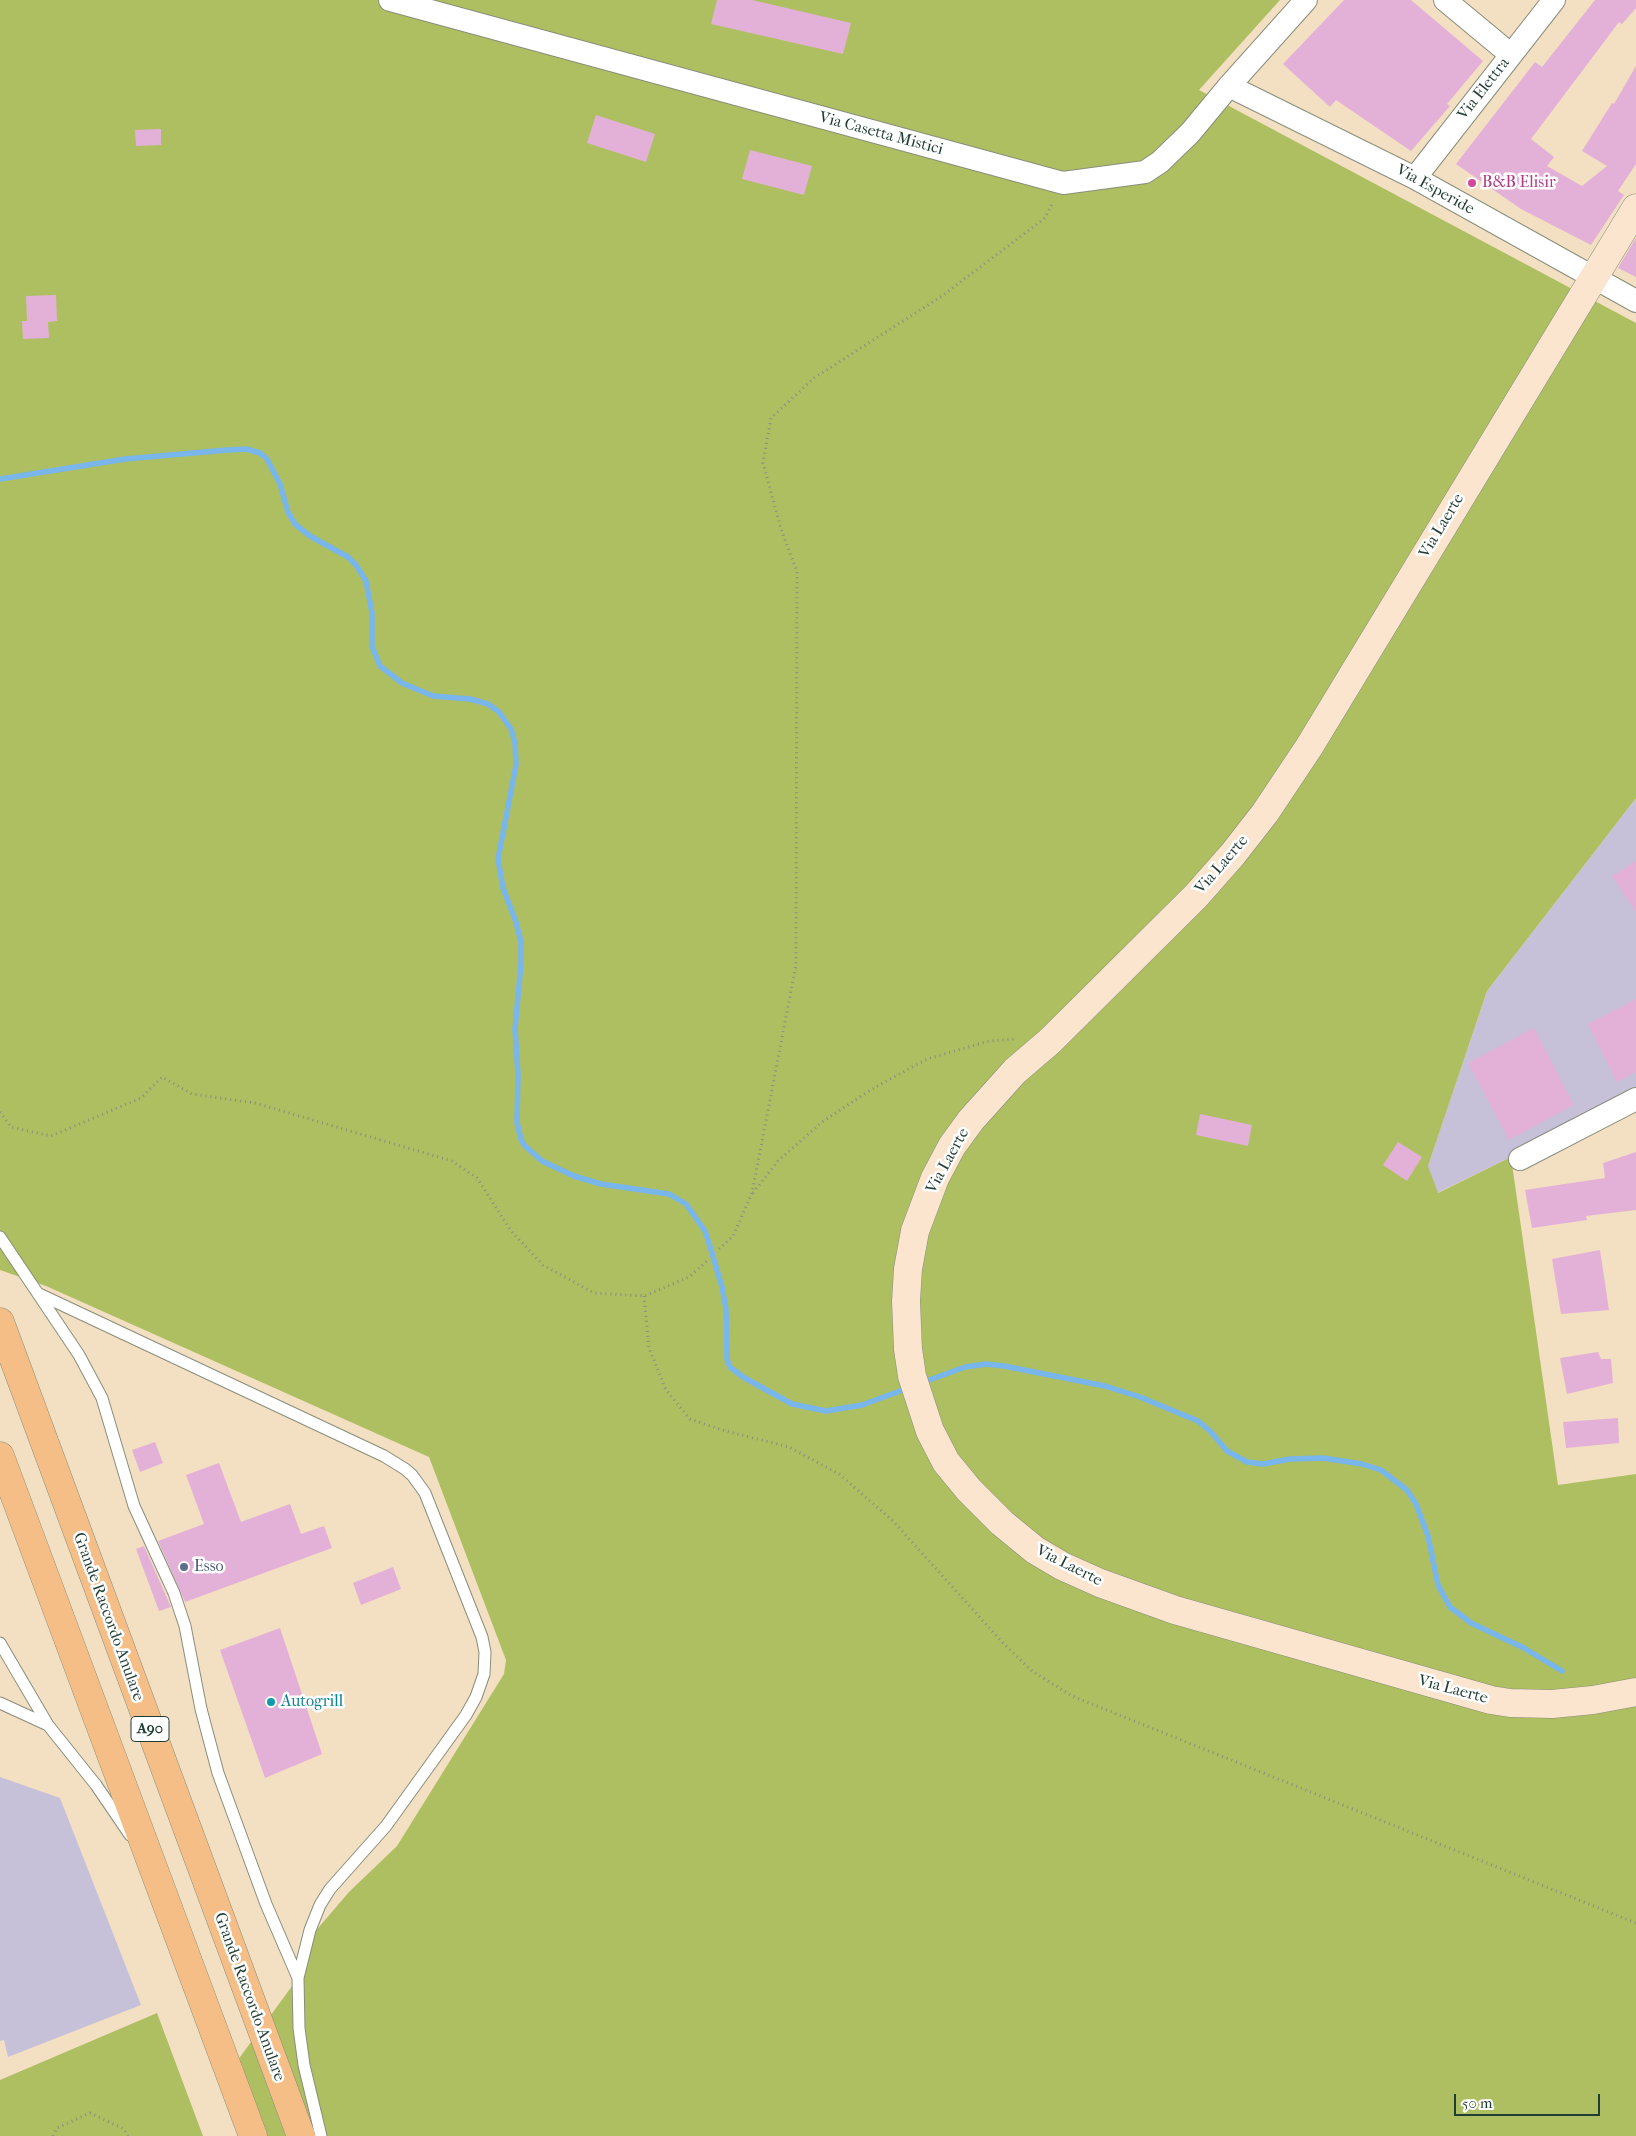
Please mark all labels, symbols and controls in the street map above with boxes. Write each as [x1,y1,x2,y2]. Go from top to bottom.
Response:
street label: Via Elettra [1454,54,1514,124]
street label: Via Casetta Mistici [817,108,945,160]
street label: Via Esperide [1393,161,1477,219]
place label: B&B Elisir [1482,173,1556,193]
marker: B&B Elisir [1466,177,1478,189]
street label: Via Laerte [1415,490,1469,562]
street label: Via Laerte [1191,832,1253,898]
street label: Via Laerte [922,1125,974,1197]
street label: Grande Raccordo Anulare [69,1530,147,1704]
street label: Via Laerte [1033,1541,1105,1591]
place label: Esso [194,1557,224,1577]
marker: Esso [178,1561,190,1573]
street label: Via Laerte [1416,1671,1490,1709]
place label: Autogrill [281,1692,343,1712]
marker: Autogrill [265,1696,277,1708]
road number: A90 [131,1716,169,1742]
street label: Grande Raccordo Anulare [210,1910,288,2084]
scale bar [1456,2084,1602,2116]
text: 50 m [1462,2094,1492,2112]

